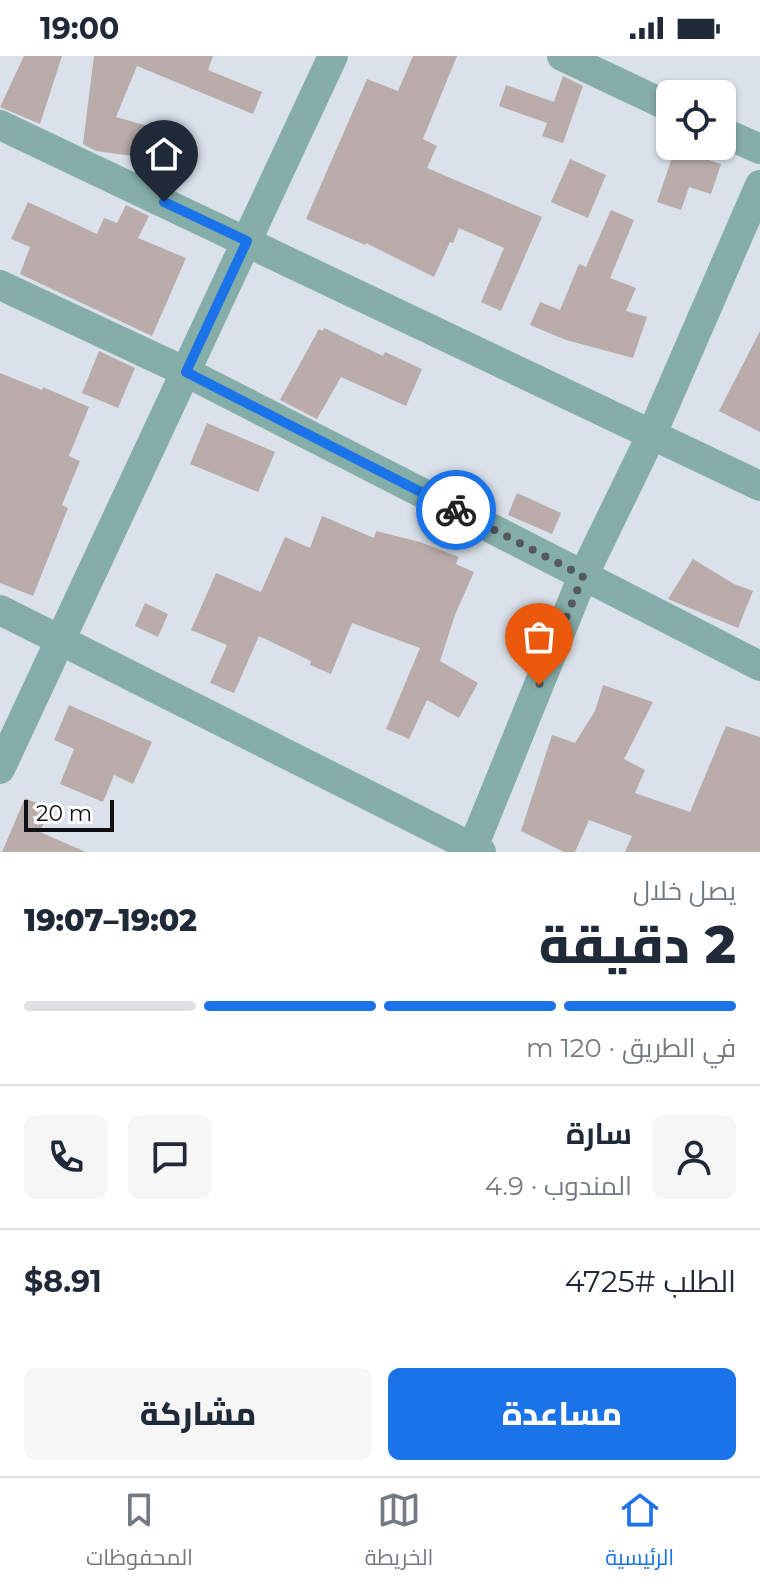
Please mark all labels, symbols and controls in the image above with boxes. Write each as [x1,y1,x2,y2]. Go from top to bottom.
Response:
text: 19:00 [40,10,119,47]
map controls [656,80,736,160]
button: locate [656,80,736,160]
pin [130,120,198,202]
icon: home [142,132,186,176]
courier [416,470,496,550]
icon: bike [434,488,478,532]
pin [505,603,573,685]
icon: bag [517,615,561,659]
scale bar [24,796,114,832]
text: 20 m [36,800,92,827]
text: يصل خلال [633,875,736,907]
text: 19:02–19:07 [24,902,197,939]
text: 2 دقيقة [539,913,736,976]
text: في الطريق · 120 m [526,1032,736,1064]
button: phone [24,1115,108,1199]
button: chat [128,1115,212,1199]
text: سارة [566,1115,632,1152]
button: person [652,1115,736,1199]
text: المندوب · 4.9 [485,1170,632,1202]
text: $8.91 [24,1263,102,1300]
text: الطلب #4725 [565,1263,736,1300]
button: مشاركة [24,1368,372,1460]
button: مساعدة [388,1368,736,1460]
tab: المحفوظات [86,1488,193,1578]
tab: الخريطة [365,1488,433,1578]
tab: الرئيسية [605,1488,674,1578]

